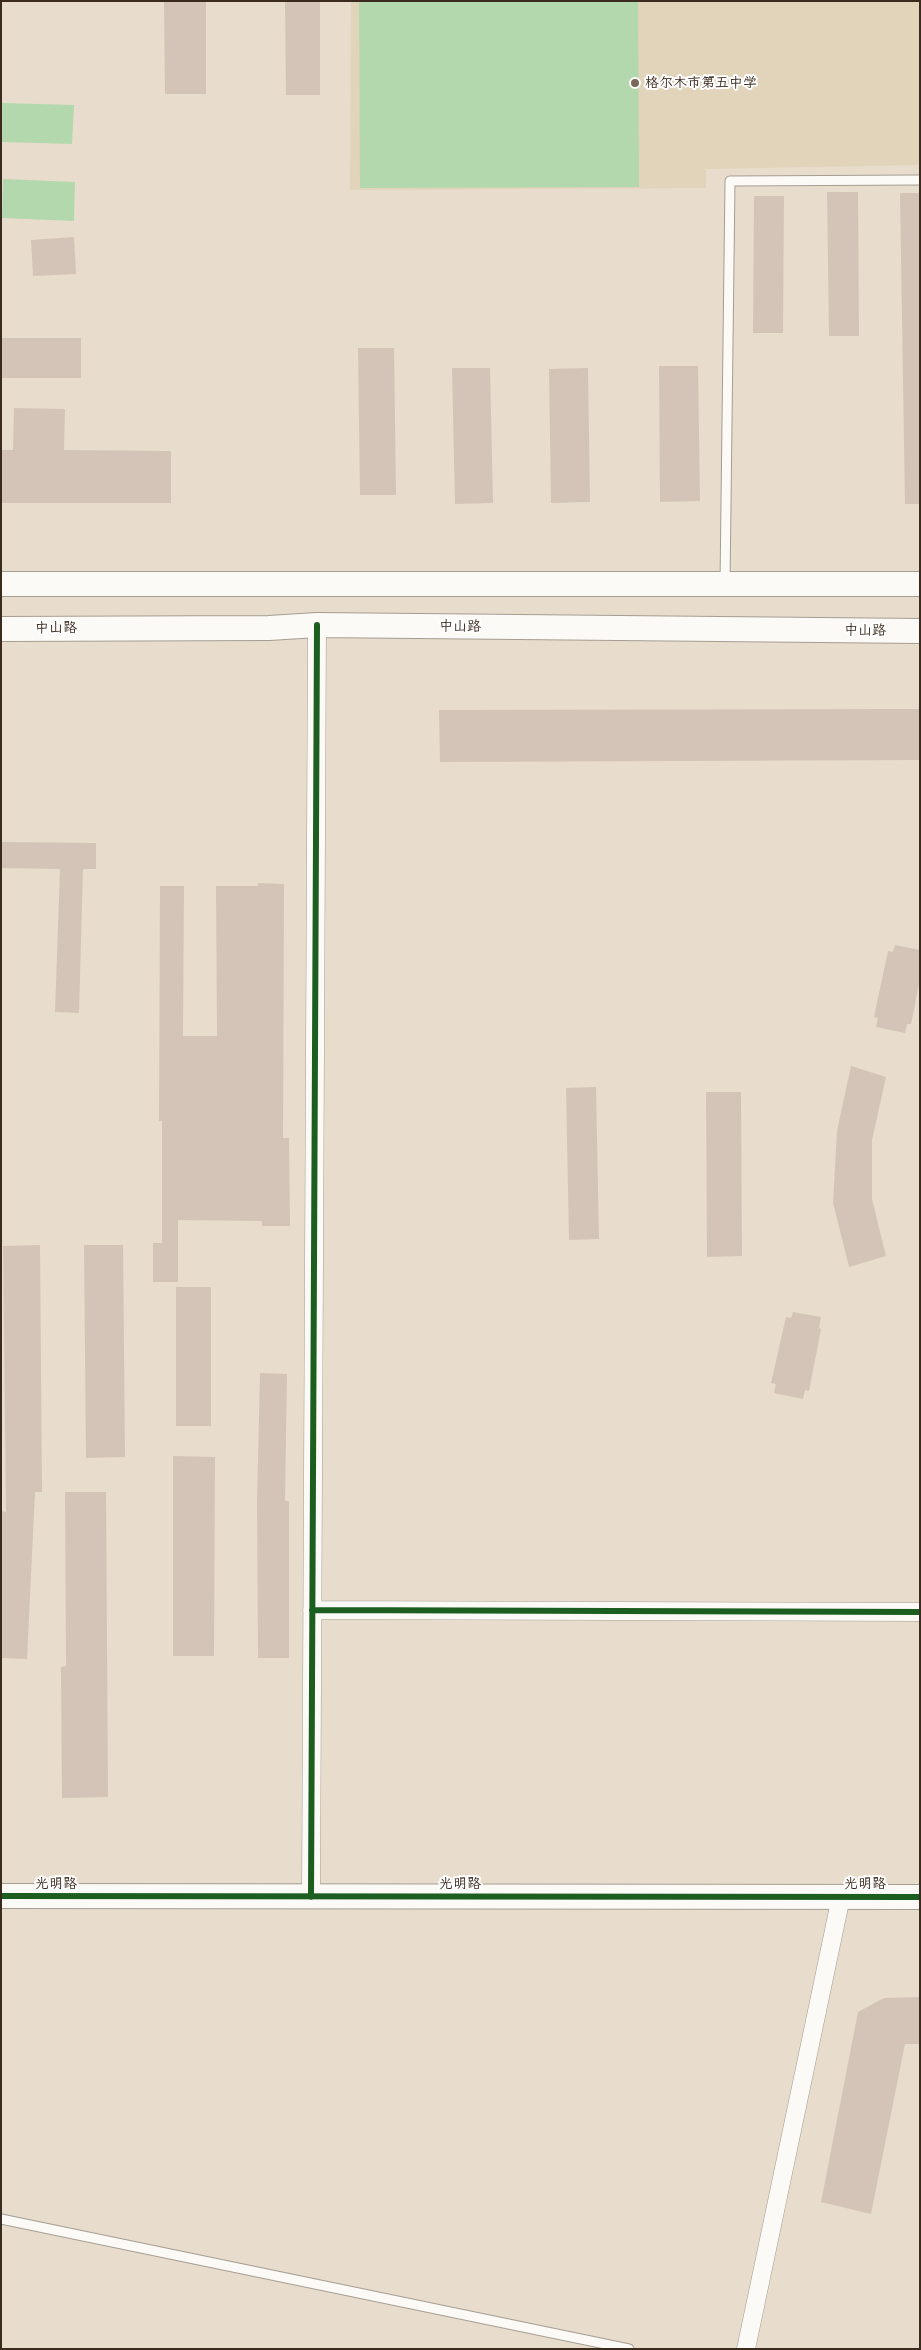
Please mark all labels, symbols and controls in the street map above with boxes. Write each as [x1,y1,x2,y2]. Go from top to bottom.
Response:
place label: 格尔木市第五中学 [645,75,757,91]
marker: 格尔木市第五中学 [629,77,641,89]
street label: 中山路 [439,618,481,636]
street label: 中山路 [35,620,77,636]
street label: 中山路 [844,622,886,640]
street label: 光明路 [35,1876,77,1892]
street label: 光明路 [439,1876,481,1892]
street label: 光明路 [844,1876,886,1892]

